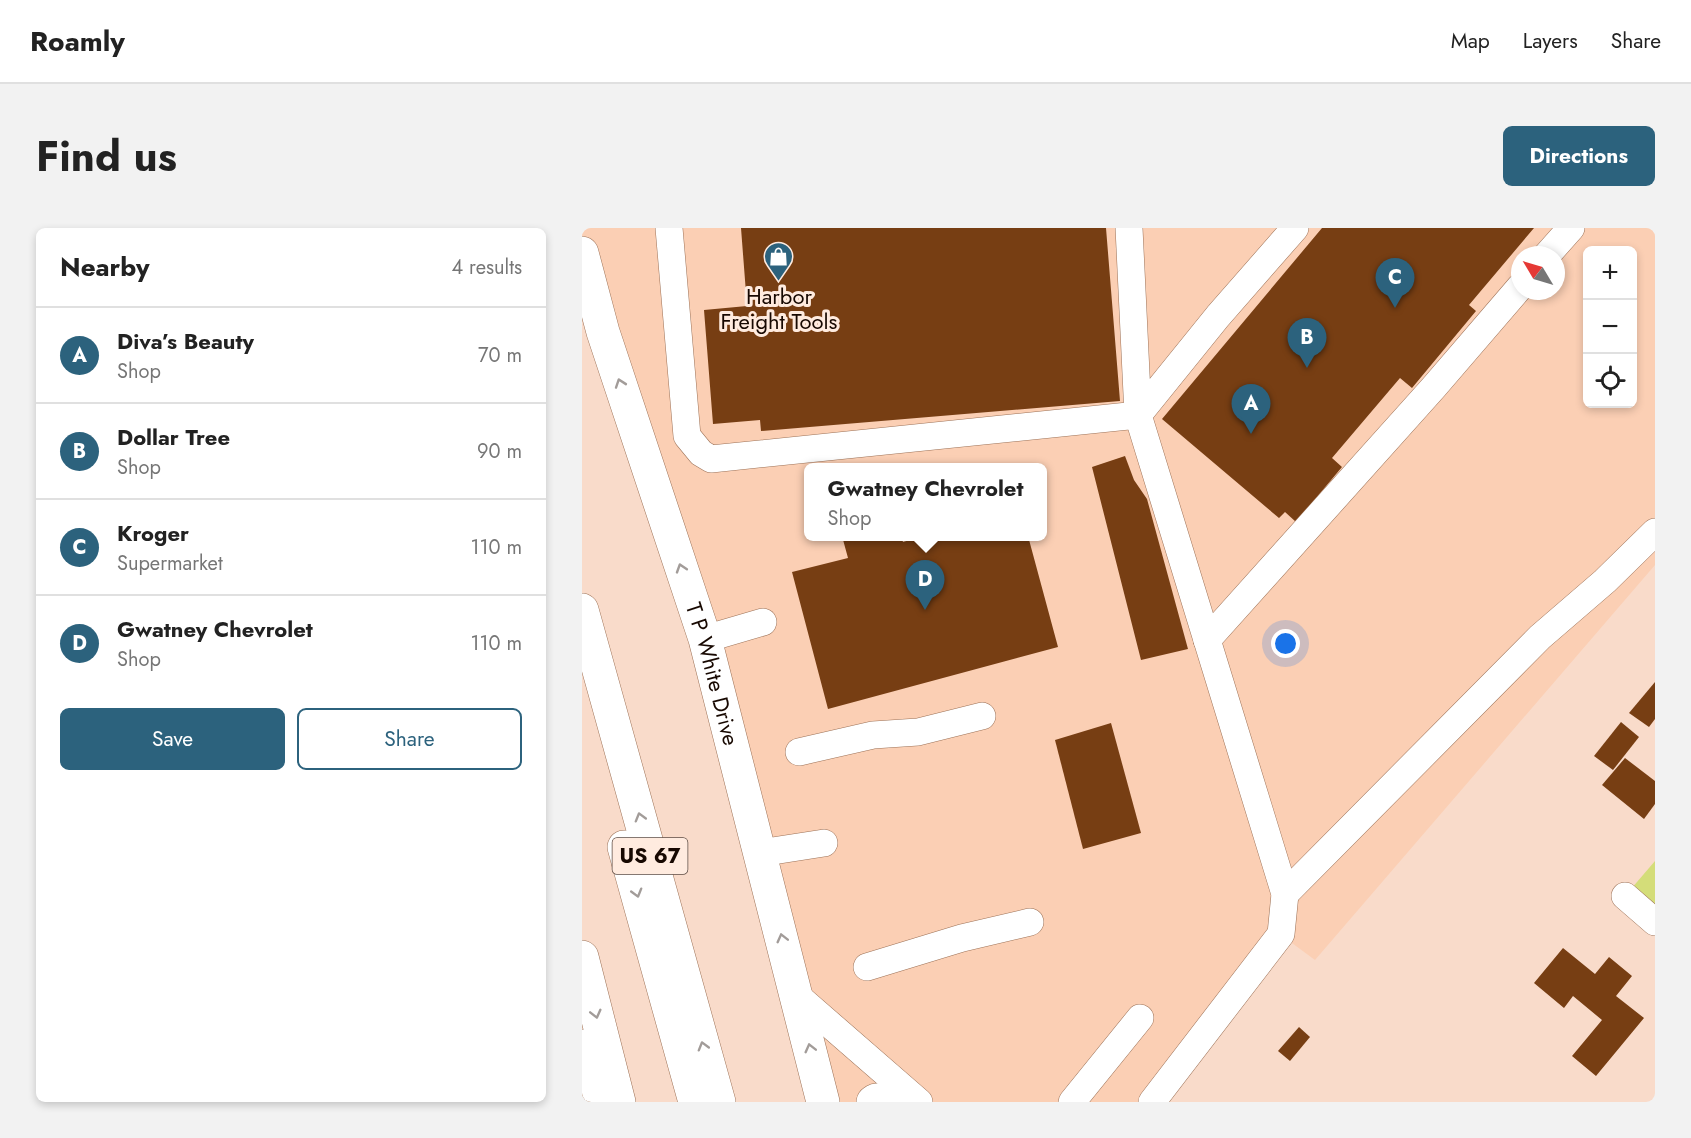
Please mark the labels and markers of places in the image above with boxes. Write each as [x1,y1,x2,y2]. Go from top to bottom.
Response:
shop icon: Harbor Freight Tools [763,241,795,283]
pin: C [1376,259,1414,308]
place label: Harbor Freight Tools [721,280,838,337]
pin: B [1288,318,1326,368]
pin: A [1232,384,1270,434]
pin: D [906,560,944,610]

